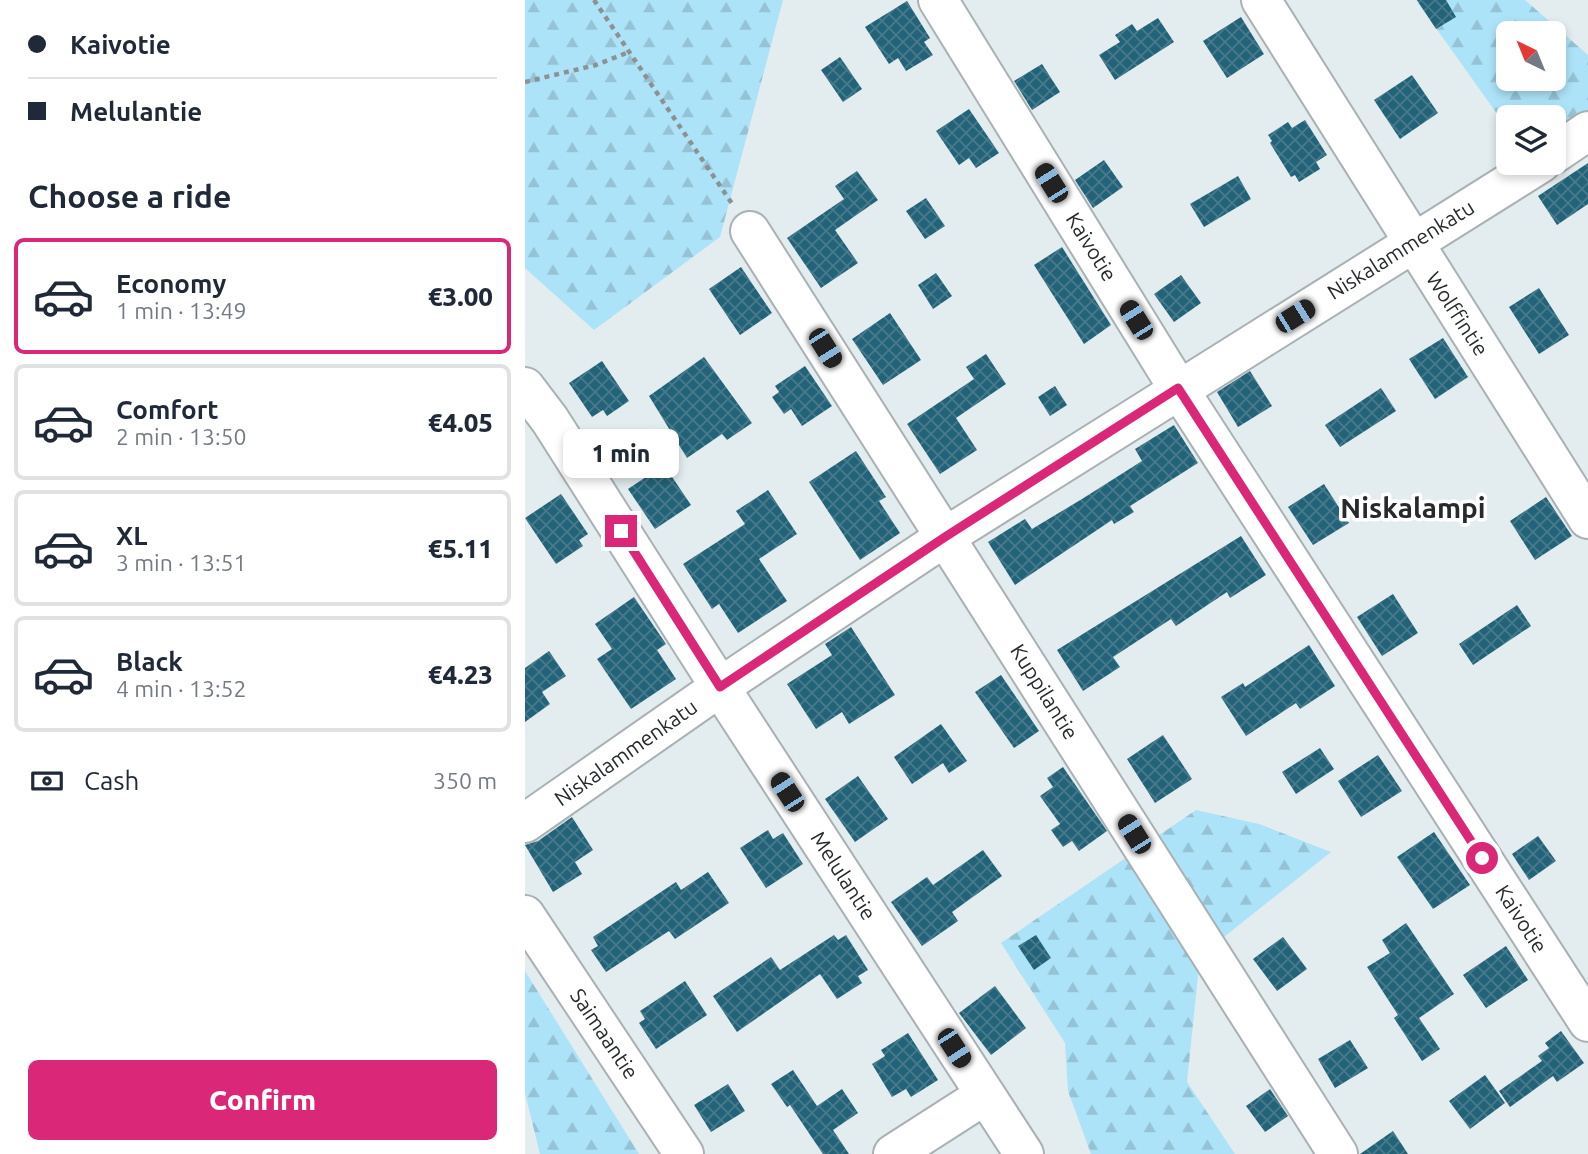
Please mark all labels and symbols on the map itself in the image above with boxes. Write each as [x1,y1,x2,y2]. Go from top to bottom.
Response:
north arrow [1496,21,1566,91]
car [1031,160,1072,206]
street label: Niskalammenkatu [1323,194,1478,304]
street label: Kaivotie [1062,208,1122,285]
street label: Wolffintie [1422,267,1494,360]
car [1272,296,1319,336]
car [1116,297,1157,343]
car [805,325,846,371]
callout: 1 min [563,430,679,478]
district label: Niskalampi [1340,492,1486,523]
route end [605,515,637,547]
street label: Kuppilantie [1006,639,1084,743]
street label: Niskalammenkatu [550,694,701,810]
car [767,769,808,815]
car [1114,811,1155,857]
street label: Melulantie [806,827,881,924]
route start [1466,842,1498,874]
street label: Kaivotie [1491,880,1553,957]
street label: Saimaantie [566,984,644,1083]
car [934,1025,975,1071]

